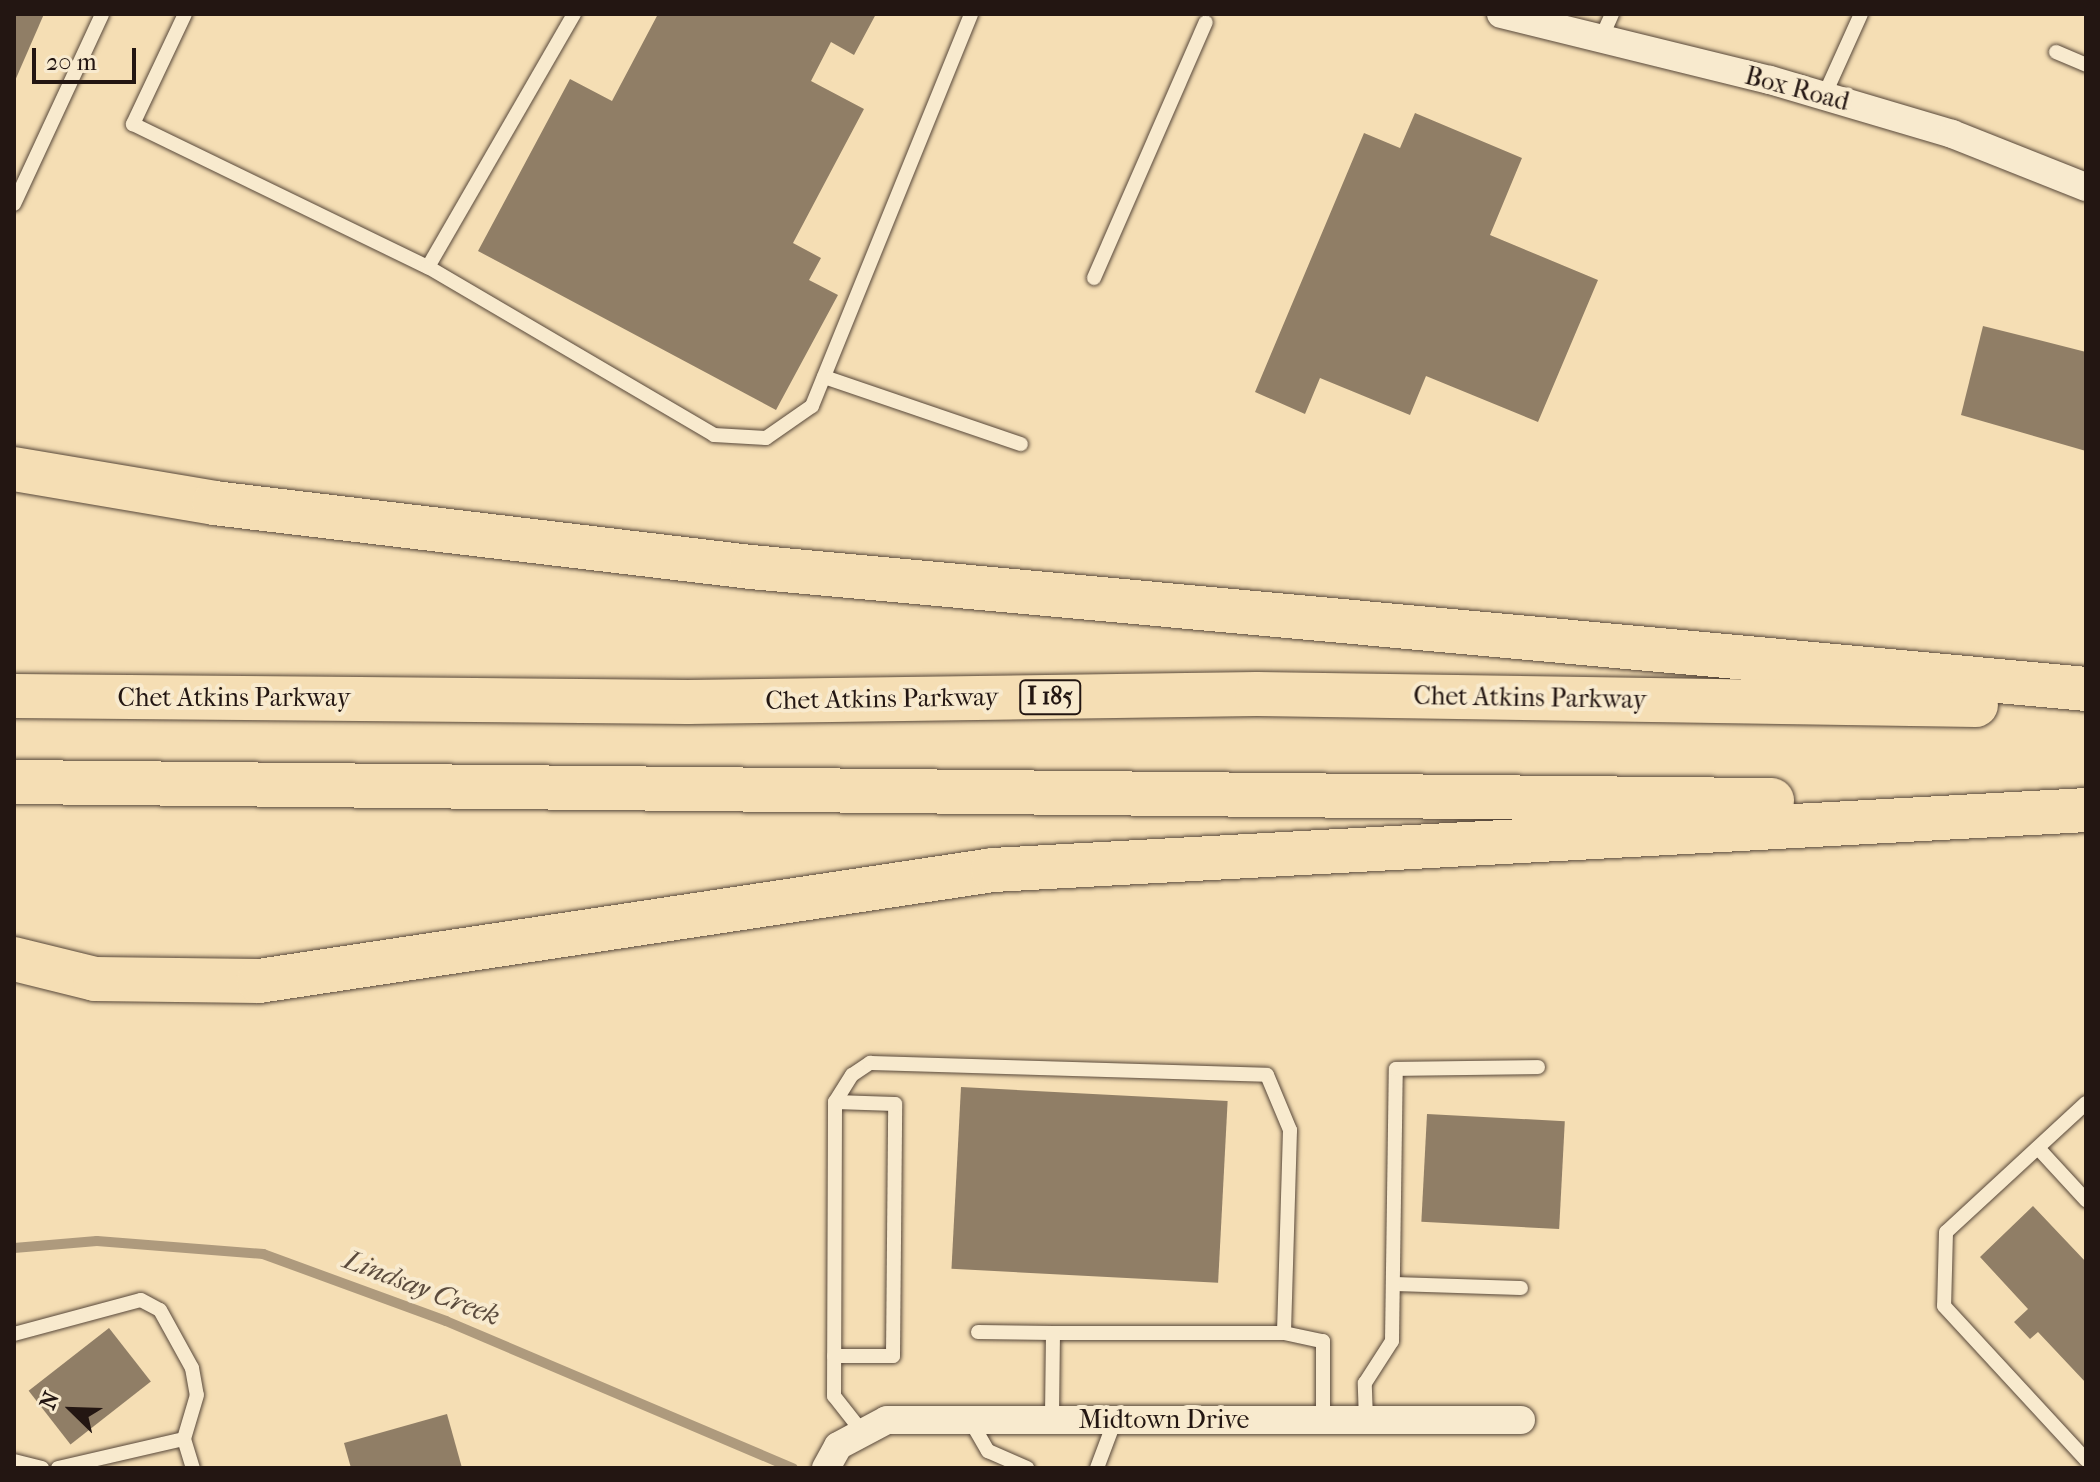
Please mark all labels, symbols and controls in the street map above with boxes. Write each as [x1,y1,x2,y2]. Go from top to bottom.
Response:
scale bar [36,32,140,82]
text: 20 m [46,48,97,76]
street label: Box Road [1741,60,1853,118]
road number: I 185 [1018,677,1082,717]
street label: Chet Atkins Parkway [1413,680,1647,716]
street label: Chet Atkins Parkway [765,681,999,717]
street label: Chet Atkins Parkway [117,682,351,714]
water label: Lindsay Creek [339,1243,505,1333]
north arrow [32,1370,112,1450]
text: N [35,1388,65,1413]
street label: Midtown Drive [1079,1404,1249,1436]

